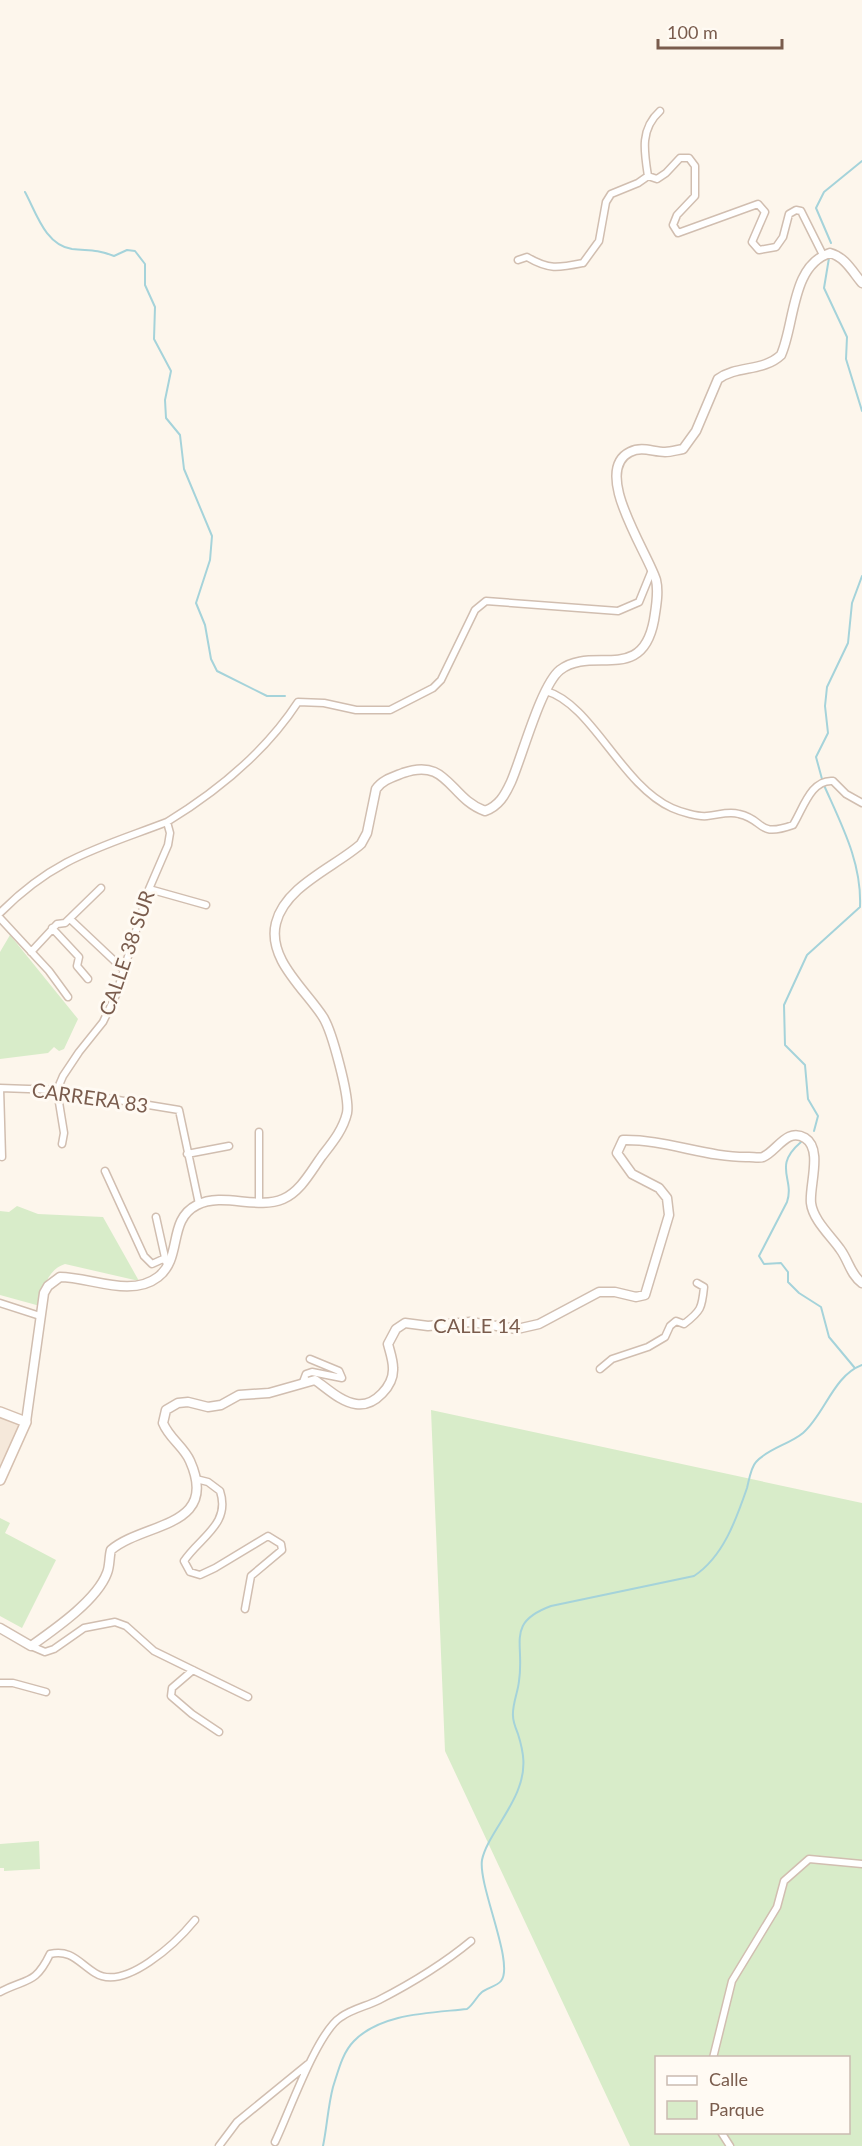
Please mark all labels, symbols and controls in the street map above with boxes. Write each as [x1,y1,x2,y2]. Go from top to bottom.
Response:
scale bar [658,12,782,50]
text: 100 m [667,21,718,43]
street label: CALLE 38 SUR [93,887,159,1018]
street label: CARRERA 83 [30,1077,150,1117]
street label: CALLE 14 [433,1313,521,1337]
legend [655,2056,850,2134]
text: Calle [709,2068,748,2090]
text: Parque [709,2098,764,2120]

